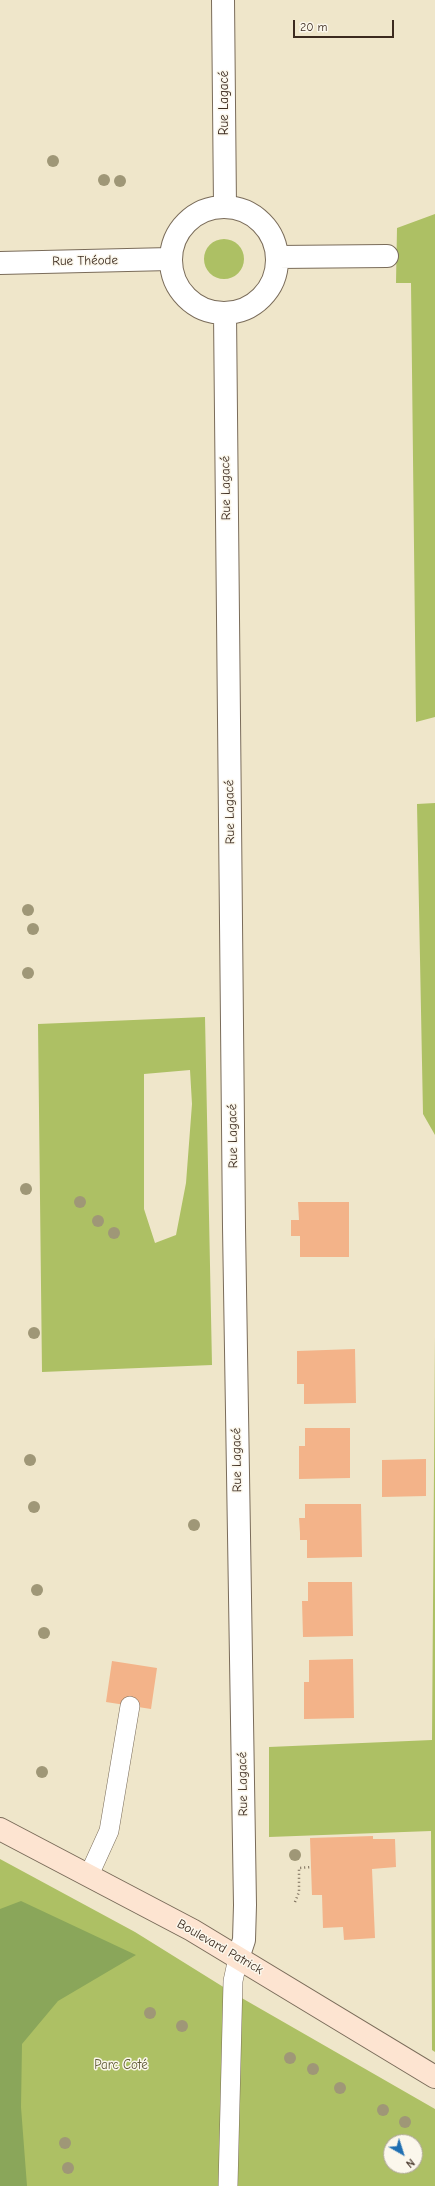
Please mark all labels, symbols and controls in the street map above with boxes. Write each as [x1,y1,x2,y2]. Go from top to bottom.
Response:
scale bar [295,12,396,38]
text: 20 m [300,20,328,34]
street label: Rue Lagacé [216,71,232,135]
street label: Rue Théode [52,253,118,269]
street label: Rue Lagacé [218,456,234,520]
street label: Rue Lagacé [222,780,238,844]
street label: Rue Lagacé [225,1104,241,1168]
street label: Rue Lagacé [229,1428,245,1492]
street label: Rue Lagacé [235,1752,251,1816]
street label: Boulevard Patrick [174,1916,266,1978]
park label: Parc Coté [94,2057,148,2073]
north arrow [383,2134,423,2174]
text: N [403,2156,417,2170]

